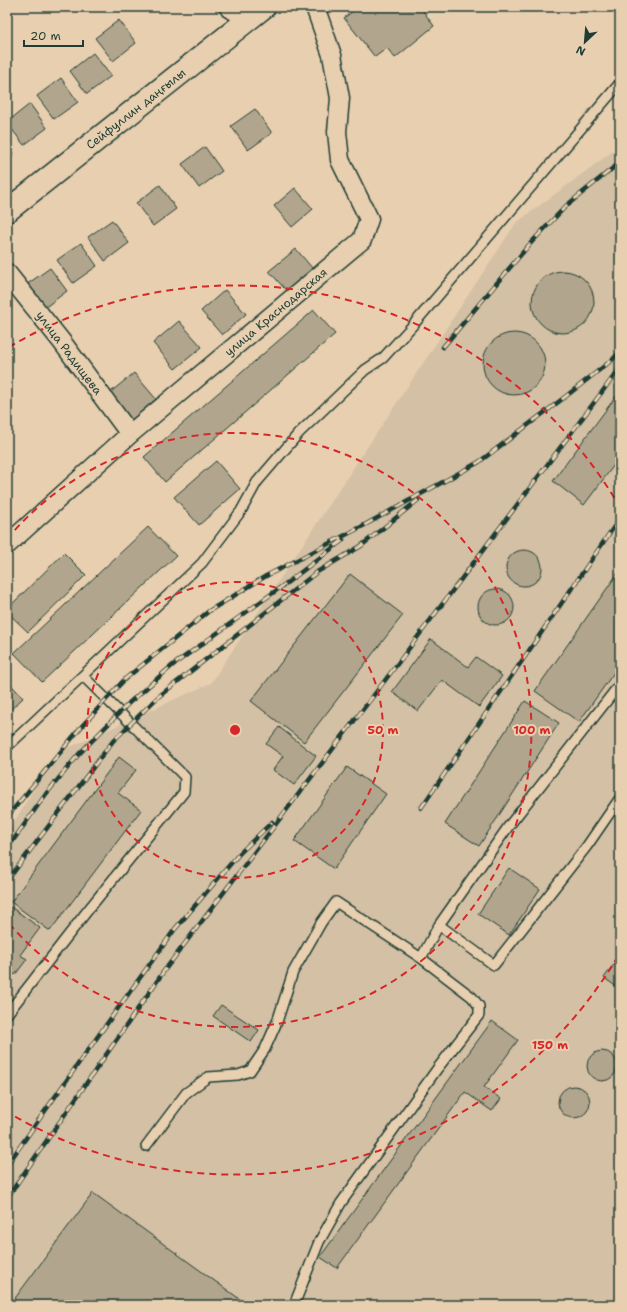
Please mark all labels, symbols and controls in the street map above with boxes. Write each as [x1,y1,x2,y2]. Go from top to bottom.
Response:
scale bar [24,22,83,48]
north arrow [565,22,605,62]
text: 20 m [30,28,61,44]
text: N [573,42,588,59]
street label: Сейфуллин даңғылы [83,65,189,153]
street label: улица Краснодарская [221,264,331,360]
street label: улица Радищева [32,308,106,399]
text: 50 m [368,722,399,738]
text: 100 m [514,722,551,738]
centre of rings [228,723,242,737]
text: 150 m [532,1037,568,1053]

